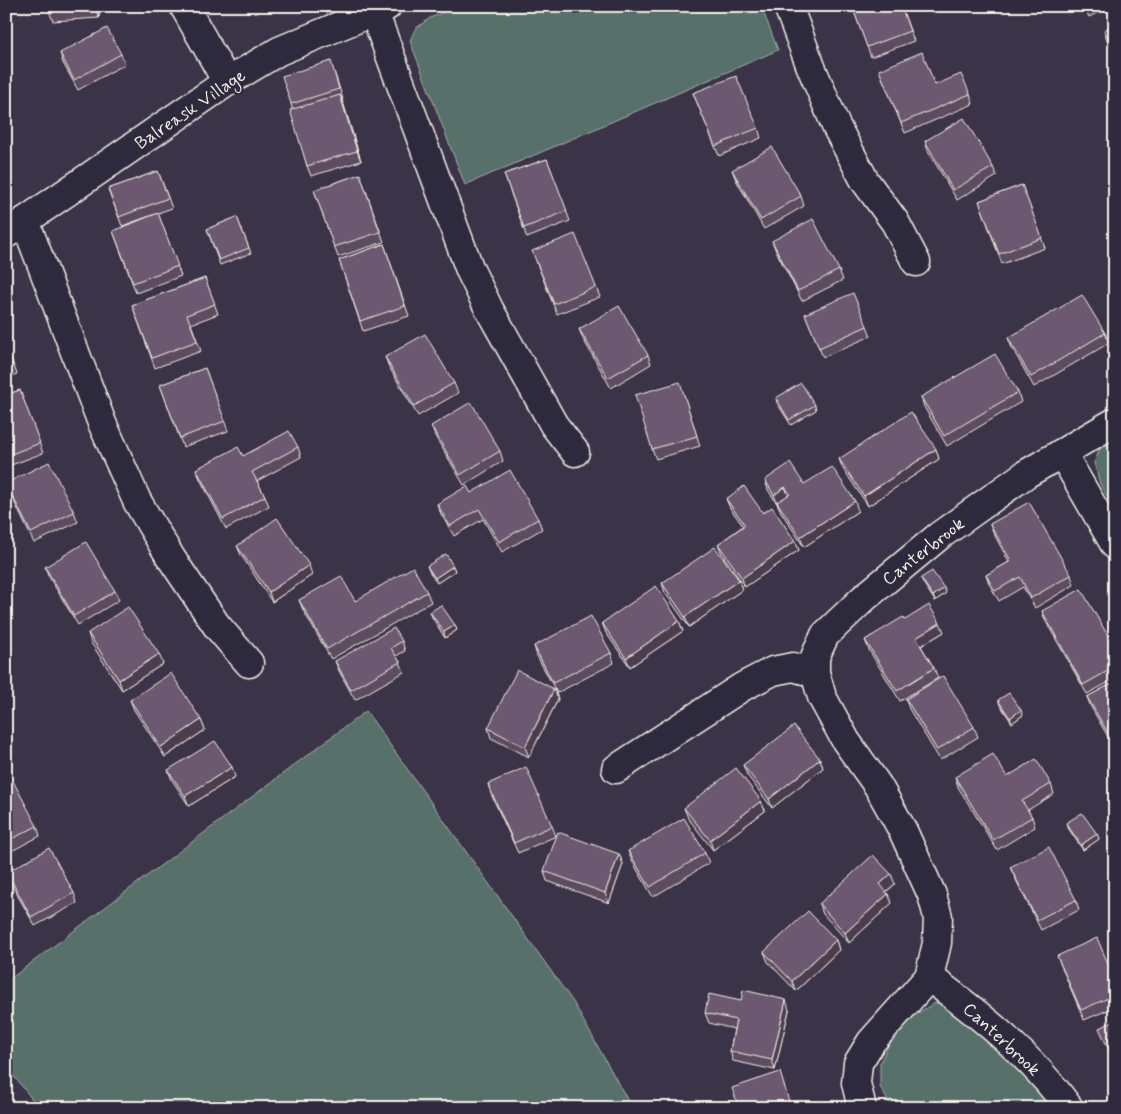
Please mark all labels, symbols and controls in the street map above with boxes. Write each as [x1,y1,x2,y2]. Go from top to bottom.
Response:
street label: Balreask Village [131,64,251,157]
street label: Canterbrook [878,512,970,591]
street label: Canterbrook [957,998,1045,1082]

